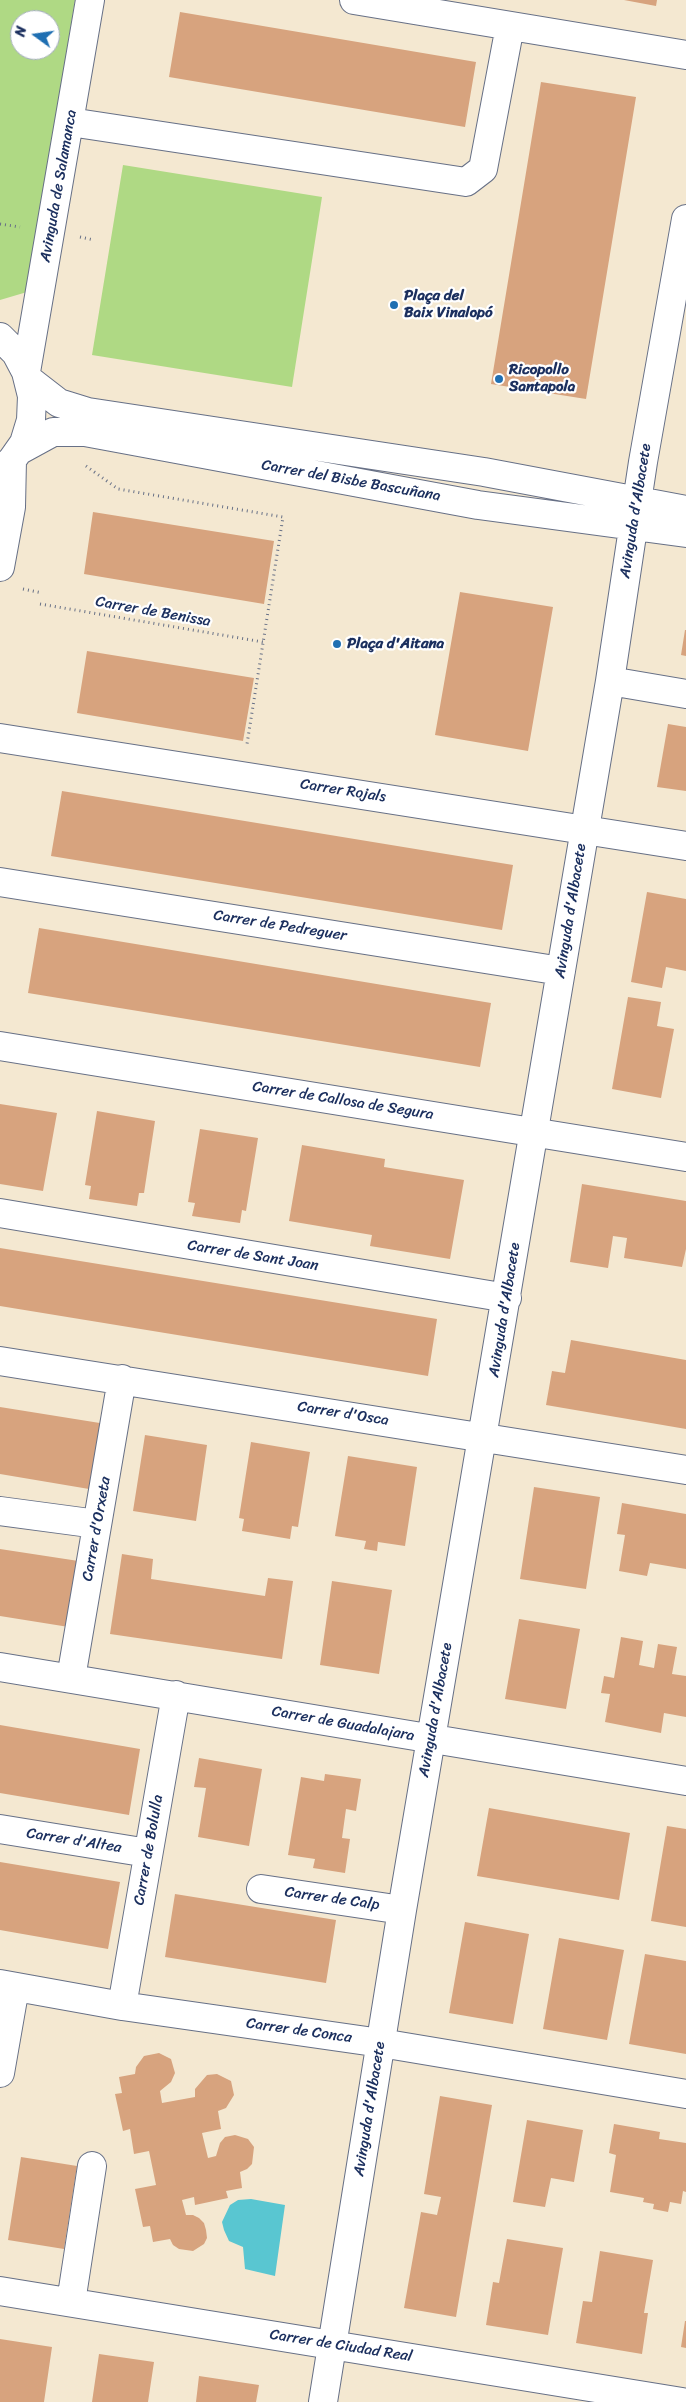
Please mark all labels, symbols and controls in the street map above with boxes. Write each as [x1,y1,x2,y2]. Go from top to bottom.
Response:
north arrow [10,10,60,60]
text: N [8,24,34,39]
street label: Avinguda de Salamanca [37,108,81,264]
place label: Plaça del Baix Vinalopó [404,287,493,322]
marker: Plaça del Baix Vinalopó [388,299,400,311]
place label: Ricopollo Santapola [509,361,575,396]
marker: Ricopollo Santapola [493,373,505,385]
street label: Avinguda d'Albacete [616,442,656,580]
street label: Carrer del Bisbe Bascuñana [260,456,442,506]
street label: Carrer de Benissa [94,593,212,631]
place label: Plaça d'Aitana [347,635,444,653]
marker: Plaça d'Aitana [331,638,343,650]
street label: Carrer Rojals [299,775,387,807]
street label: Avinguda d'Albacete [551,842,591,980]
street label: Carrer de Pedreguer [212,907,348,945]
street label: Carrer de Callosa de Segura [251,1078,435,1124]
street label: Carrer de Sant Joan [186,1237,320,1275]
street label: Avinguda d'Albacete [485,1241,525,1379]
street label: Carrer d'Osca [296,1398,390,1430]
street label: Carrer d'Orxeta [79,1475,115,1583]
street label: Avinguda d'Albacete [415,1641,457,1779]
street label: Carrer de Guadalajara [270,1703,416,1745]
street label: Carrer de Bolulla [130,1793,168,1907]
street label: Carrer d'Altea [25,1825,123,1857]
street label: Carrer de Calp [283,1883,381,1915]
street label: Carrer de Conca [245,2015,353,2047]
street label: Avinguda d'Albacete [350,2040,390,2178]
street label: Carrer de Ciudad Real [269,2326,413,2366]

